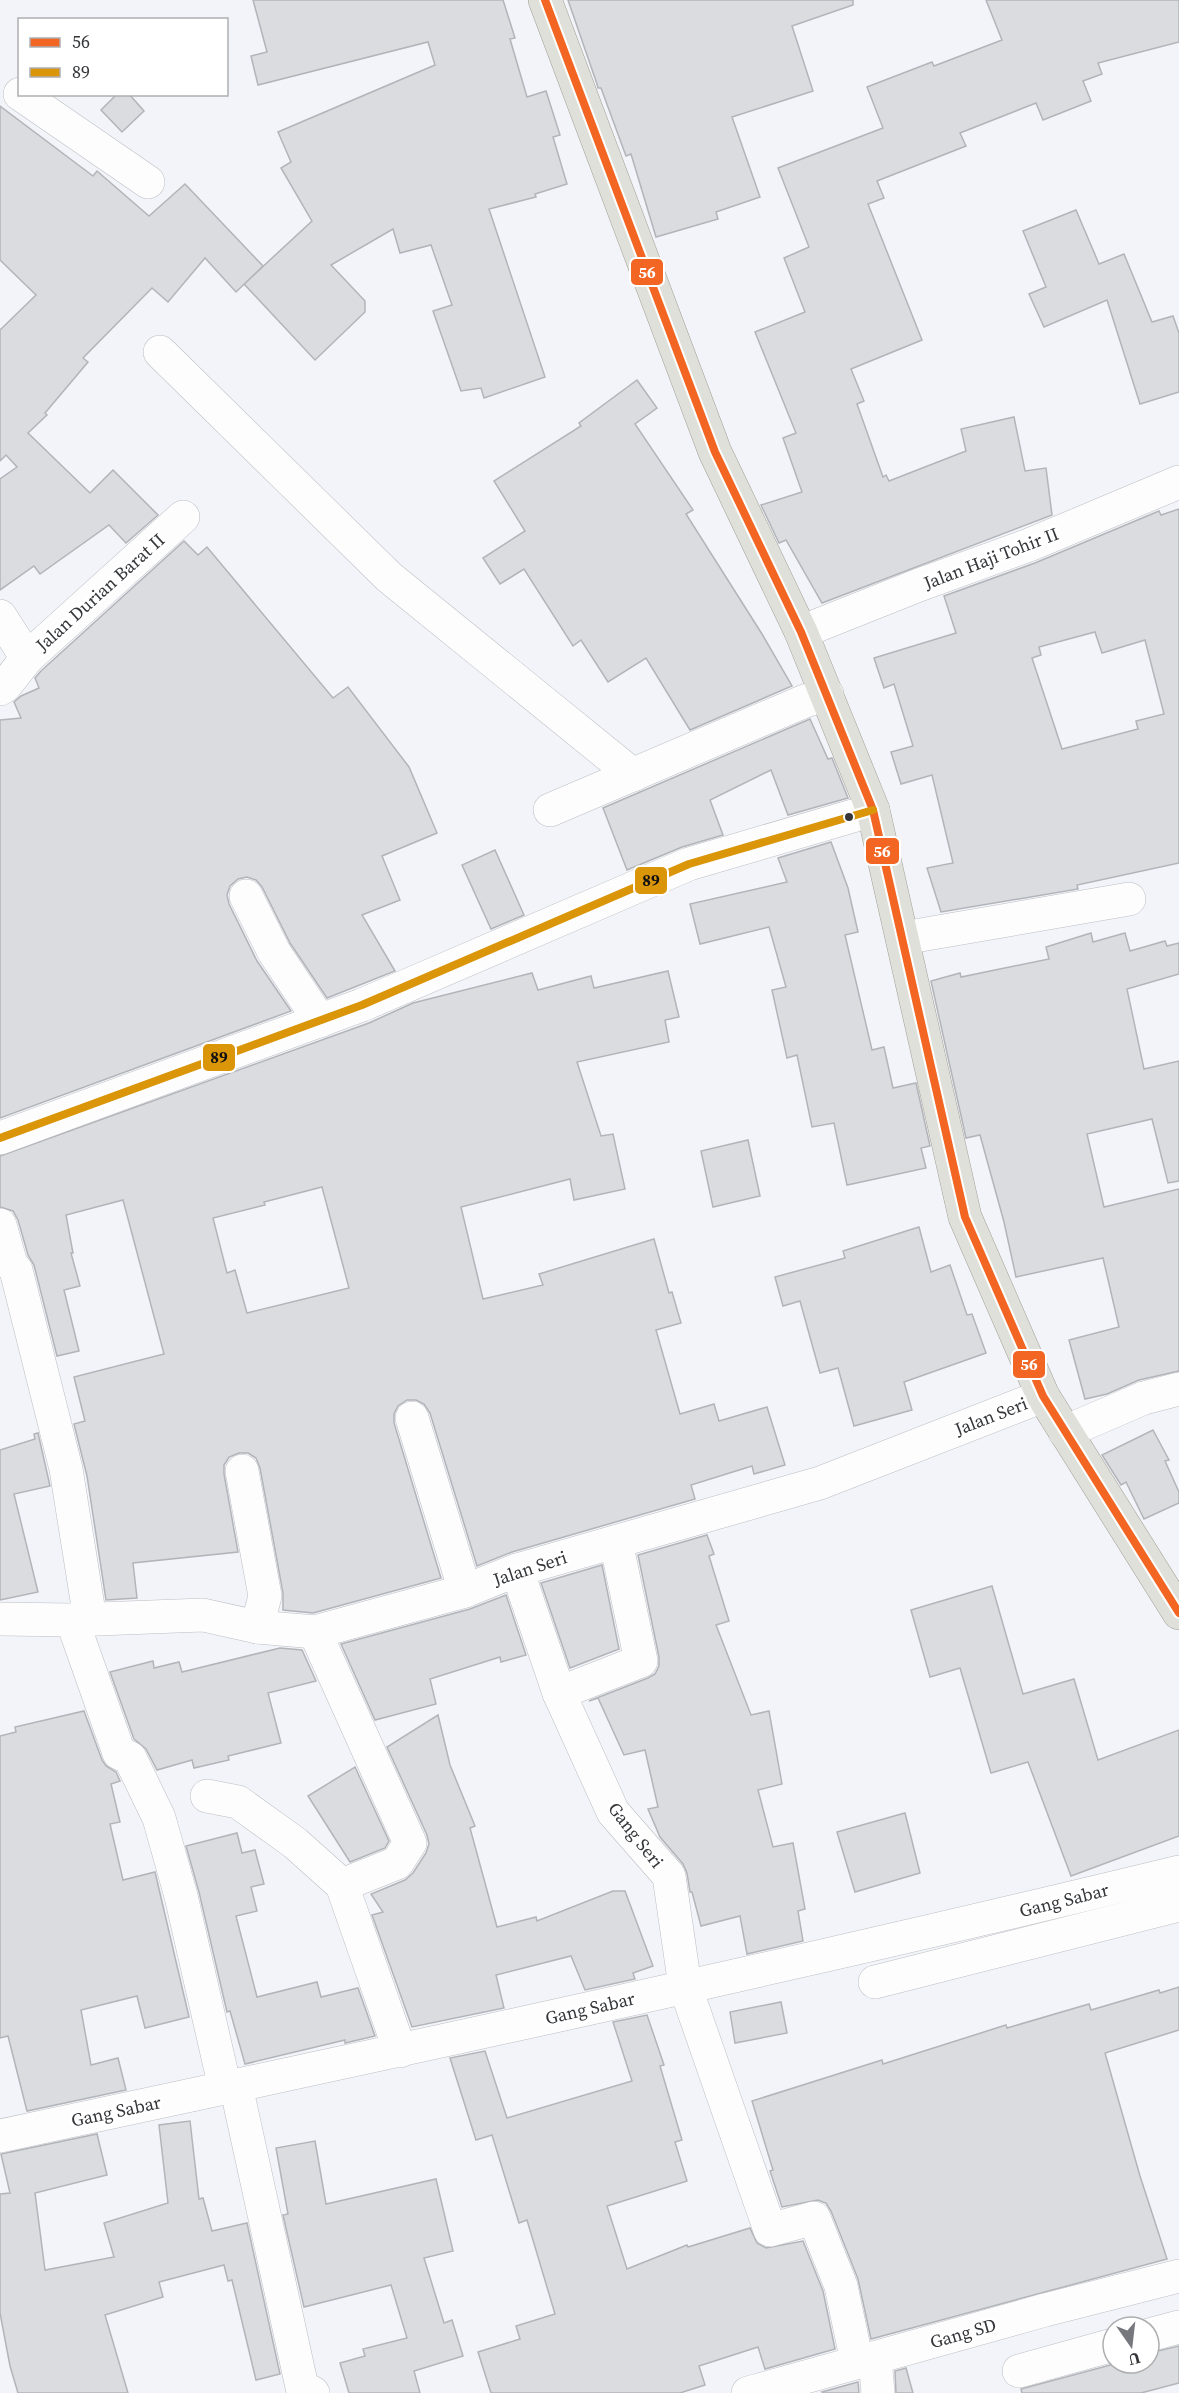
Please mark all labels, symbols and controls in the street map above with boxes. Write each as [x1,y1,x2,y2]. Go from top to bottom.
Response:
legend [18,18,228,96]
text: 56 [72,29,90,54]
text: 89 [72,59,90,84]
line badge: 56 [630,258,664,286]
text: 56 [638,261,656,283]
street label: Jalan Haji Tohir II [919,521,1062,596]
street label: Jalan Durian Barat II [29,527,170,657]
unlabelled marker [843,811,855,823]
line badge: 56 [865,837,900,865]
text: 56 [873,840,891,862]
line badge: 89 [634,866,668,895]
text: 89 [642,869,660,891]
line badge: 89 [202,1043,236,1072]
text: 89 [210,1046,228,1068]
line badge: 56 [1012,1350,1046,1379]
text: 56 [1020,1353,1038,1375]
street label: Jalan Seri [950,1391,1031,1442]
street label: Jalan Seri [489,1544,570,1592]
street label: Gang Seri [602,1797,670,1873]
street label: Gang Sabar [1017,1877,1112,1923]
street label: Gang Sabar [543,1985,638,2030]
street label: Gang Sabar [69,2089,164,2133]
street label: Gang SD [927,2312,999,2354]
north arrow [1101,2315,1161,2375]
text: U [1126,2347,1143,2372]

